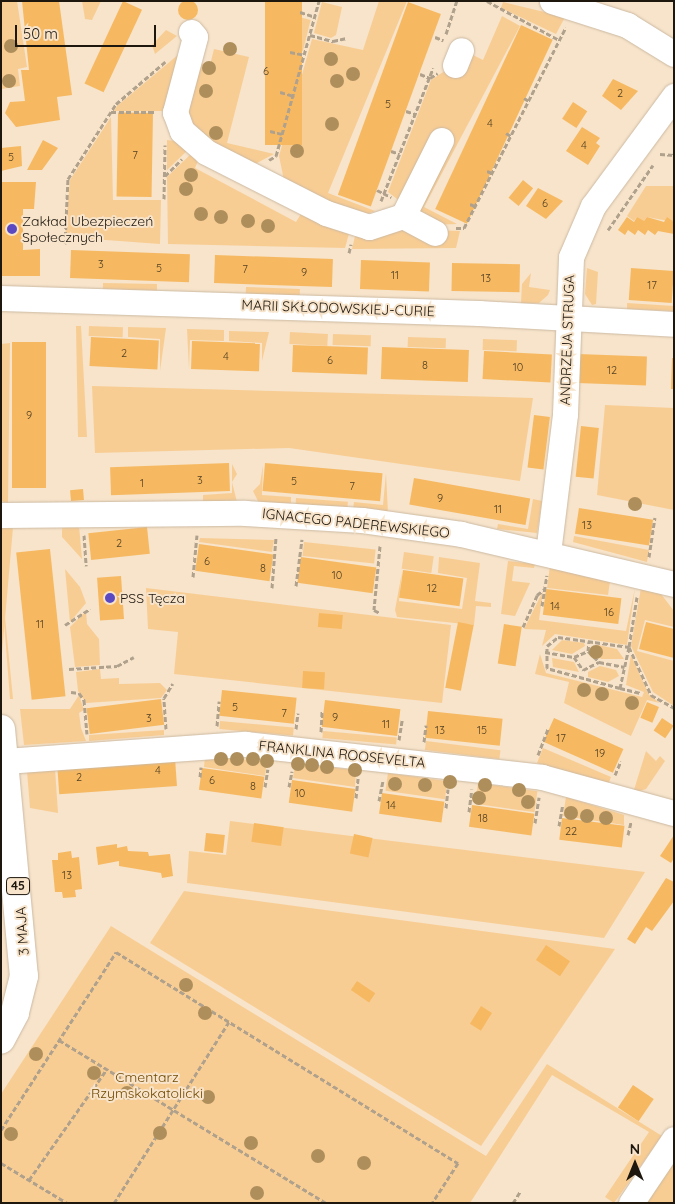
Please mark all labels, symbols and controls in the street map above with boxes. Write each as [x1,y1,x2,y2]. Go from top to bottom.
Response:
scale bar [18,15,159,47]
text: 50 m [23,24,58,43]
house number: 6 [263,64,269,78]
house number: 2 [617,86,623,100]
house number: 5 [385,97,391,111]
house number: 4 [487,116,493,130]
house number: 4 [581,138,587,152]
house number: 7 [132,148,138,162]
house number: 5 [8,150,14,164]
house number: 6 [542,196,548,210]
place label: Zakład Ubezpieczeń Społecznych [22,213,153,246]
marker: Zakład Ubezpieczeń Społecznych [6,223,18,235]
house number: 3 [98,257,104,271]
house number: 5 [156,261,162,275]
house number: 7 [242,262,248,276]
house number: 9 [301,265,307,279]
house number: 11 [391,268,399,282]
house number: 13 [481,271,491,285]
street label: ANDRZEJA STRUGA [556,274,578,406]
house number: 17 [647,278,657,292]
street label: MARII SKŁODOWSKIEJ-CURIE [241,296,435,320]
house number: 2 [121,346,127,360]
house number: 4 [223,349,229,363]
house number: 6 [327,353,333,367]
house number: 8 [422,358,428,372]
house number: 10 [513,360,523,374]
house number: 12 [607,363,617,377]
house number: 9 [26,408,32,422]
house number: 3 [197,473,203,487]
house number: 5 [291,474,297,488]
house number: 1 [140,476,144,490]
house number: 7 [349,479,355,493]
house number: 9 [437,491,443,505]
house number: 11 [494,502,502,516]
street label: IGNACEGO PADEREWSKIEGO [261,505,451,541]
house number: 13 [582,518,592,532]
house number: 2 [116,536,122,550]
house number: 6 [204,554,210,568]
house number: 8 [260,561,266,575]
house number: 10 [332,568,342,582]
house number: 12 [427,581,437,595]
place label: PSS Tęcza [120,590,185,606]
marker: PSS Tęcza [104,592,116,604]
house number: 14 [550,599,560,613]
house number: 16 [604,605,614,619]
house number: 11 [36,617,44,631]
house number: 5 [232,700,238,714]
house number: 7 [281,706,287,720]
house number: 9 [332,710,338,724]
house number: 3 [146,711,152,725]
house number: 11 [382,717,390,731]
house number: 13 [435,723,445,737]
house number: 15 [477,723,487,737]
house number: 17 [556,731,566,745]
street label: FRANKLINA ROOSEVELTA [258,737,426,771]
house number: 19 [595,746,605,760]
house number: 4 [155,763,161,777]
house number: 2 [76,770,82,784]
house number: 6 [209,773,215,787]
house number: 8 [250,779,256,793]
house number: 10 [295,786,305,800]
house number: 14 [386,798,396,812]
house number: 18 [478,811,488,825]
house number: 22 [565,824,577,838]
house number: 13 [62,868,72,882]
road number: 45 [6,876,30,896]
street label: 3 MAJA [12,906,32,956]
park label: Cmentarz Rzymskokatolicki [91,1069,203,1102]
north arrow [610,1139,660,1189]
text: N [630,1140,640,1158]

